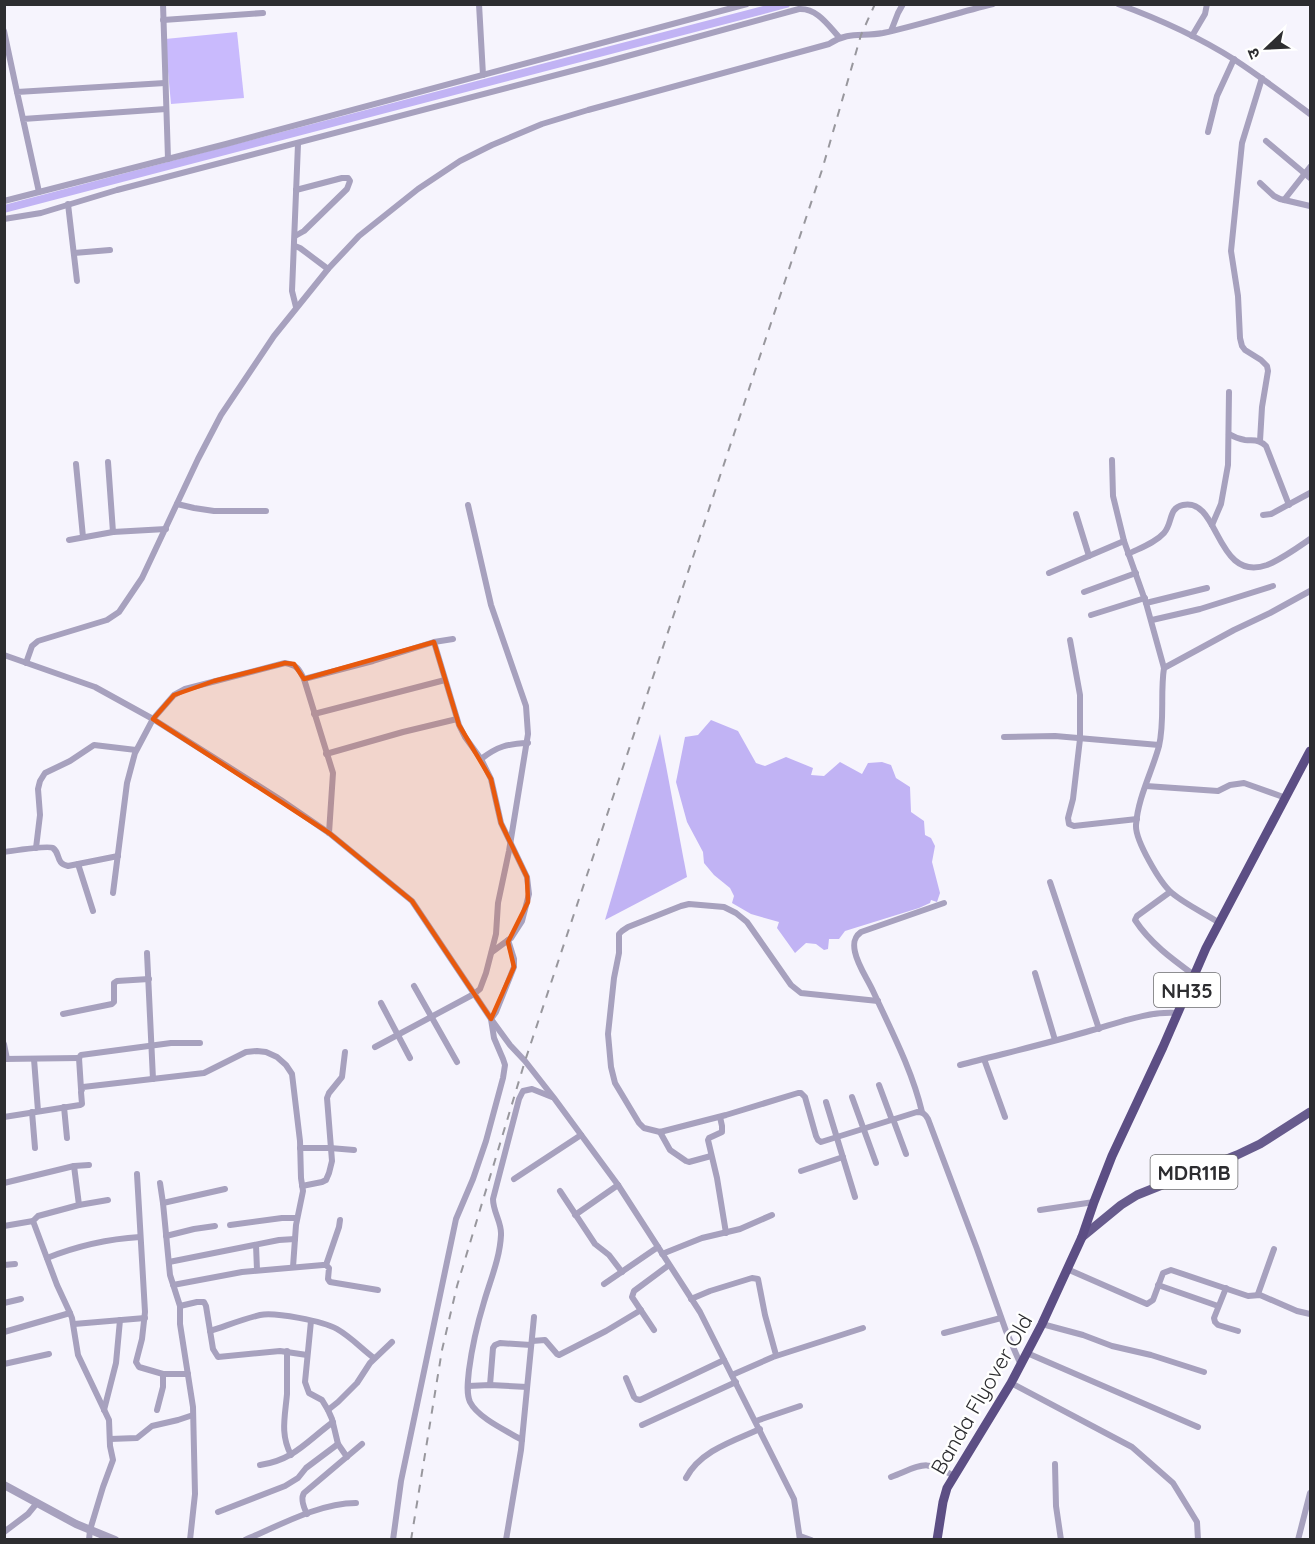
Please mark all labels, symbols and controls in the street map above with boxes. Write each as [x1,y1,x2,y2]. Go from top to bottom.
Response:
north arrow [1237,18,1297,78]
text: उ [1242,45,1264,62]
road number: NH35 [1154,973,1220,1007]
road number: MDR11B [1150,1155,1238,1189]
street label: Banda Flyover Old [925,1309,1037,1479]

